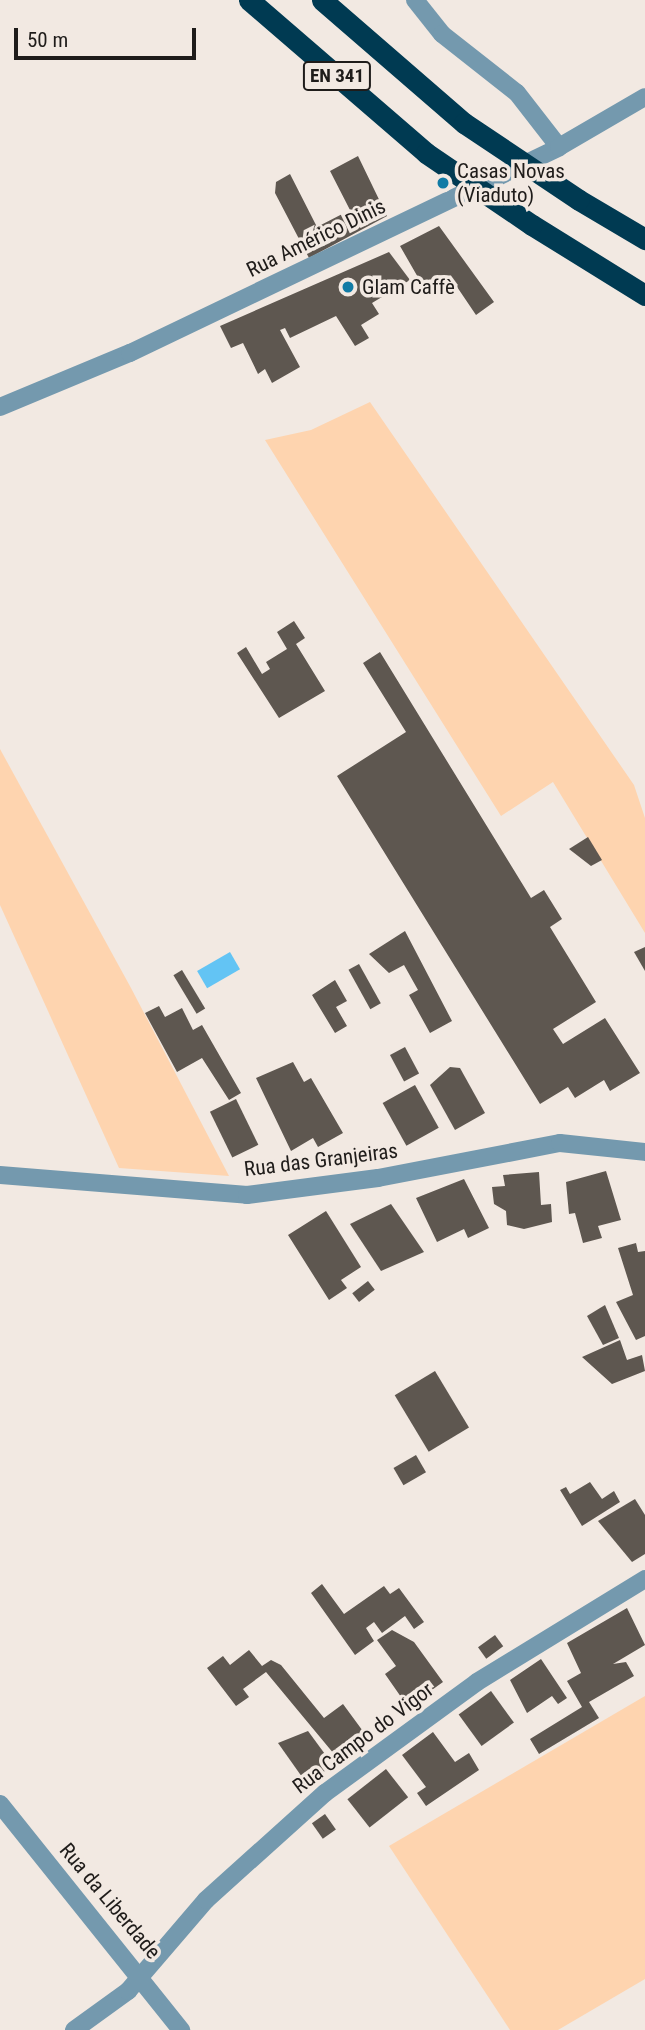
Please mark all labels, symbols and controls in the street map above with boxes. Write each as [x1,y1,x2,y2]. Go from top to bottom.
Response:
scale bar [18,14,200,58]
text: 50 m [27,28,68,52]
road number: EN 341 [302,60,372,92]
place label: Casas Novas (Viaduto) [457,158,565,208]
marker: Casas Novas (Viaduto) [435,175,451,191]
street label: Rua Américo Dinis [242,193,390,283]
place label: Glam Caffè [362,274,455,300]
marker: Glam Caffè [340,279,356,295]
street label: Rua das Granjeiras [243,1138,399,1182]
street label: Rua Campo do Vigor [288,1677,438,1799]
street label: Rua da Liberdade [54,1838,166,1964]

